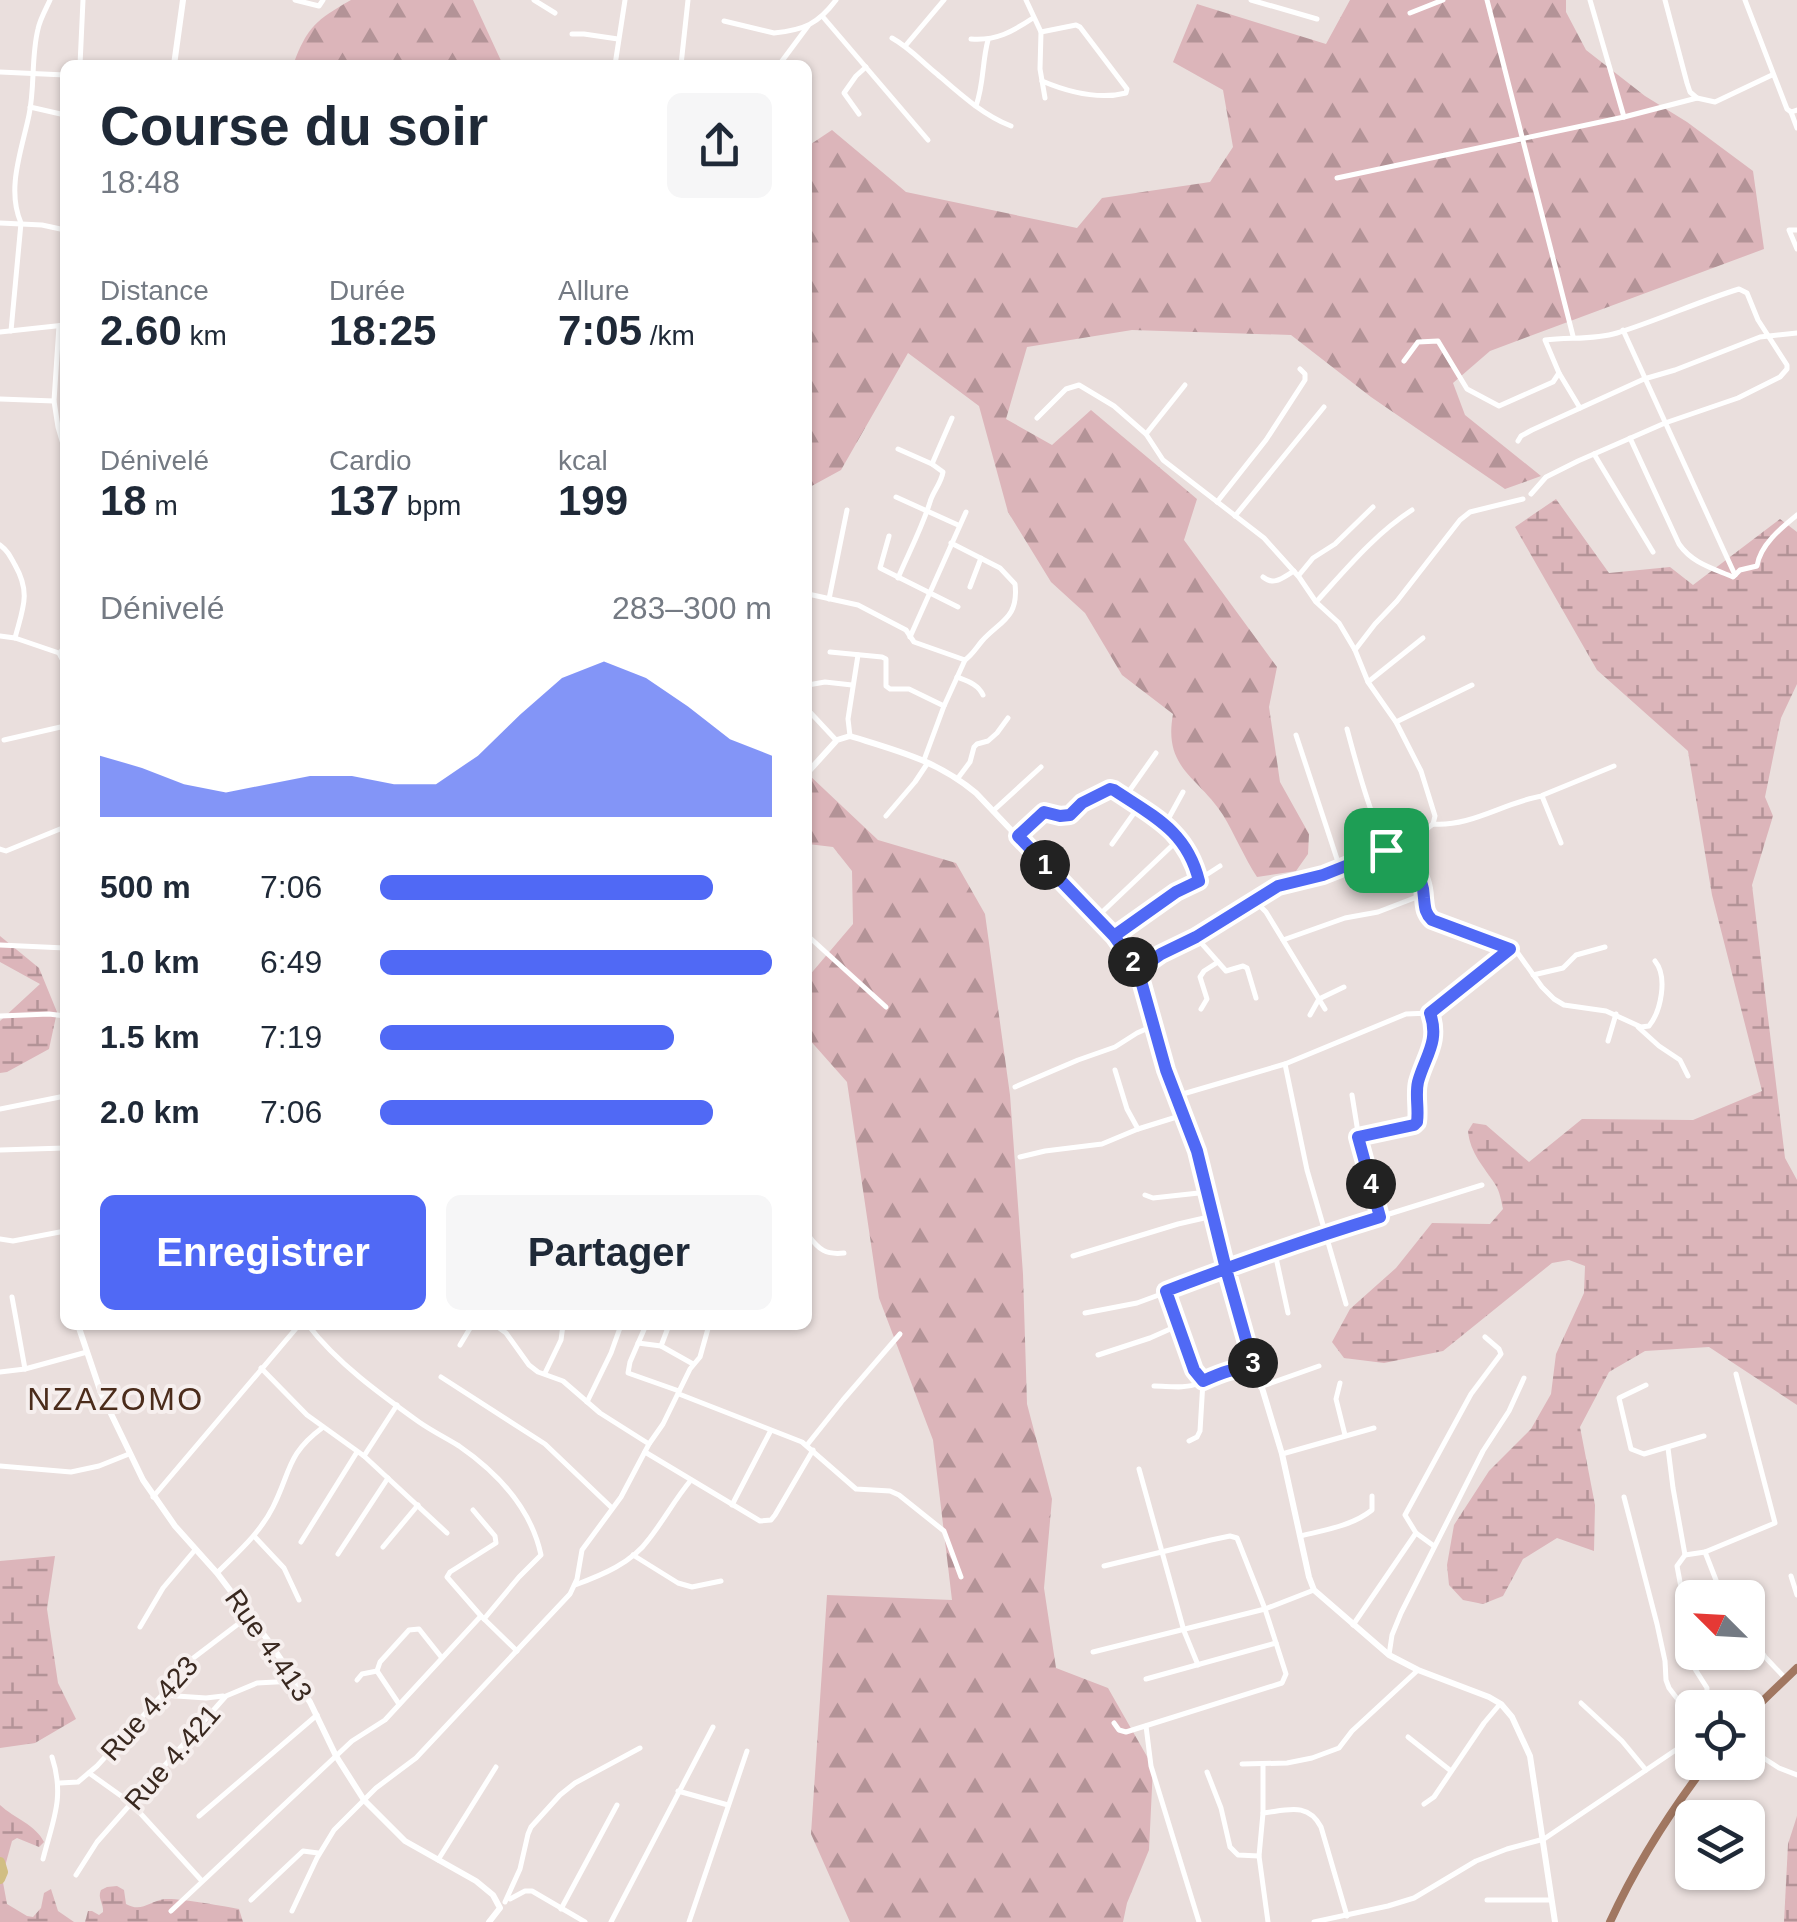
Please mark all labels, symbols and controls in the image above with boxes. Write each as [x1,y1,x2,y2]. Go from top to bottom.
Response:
button: share [667,93,772,198]
text: Course du soir [100,95,488,157]
text: 18:48 [100,164,180,200]
text: Distance [100,275,209,306]
text: Durée [329,275,405,306]
text: Allure [558,275,630,306]
text: 2.60 [100,307,182,354]
text: 18:25 [329,307,436,354]
text: 7:05 [558,307,642,354]
text: km [182,320,227,351]
text: /km [642,320,695,351]
text: Dénivelé [100,445,209,476]
text: Cardio [329,445,411,476]
text: kcal [558,445,608,476]
text: 18 [100,477,147,524]
text: 137 [329,477,399,524]
text: 199 [558,477,628,524]
text: m [147,490,178,521]
text: bpm [399,490,461,521]
text: Dénivelé [100,590,225,626]
text: 283–300 m [612,590,772,626]
pin [1344,808,1429,893]
icon: arrive [1359,823,1414,878]
pin: 1 [1020,840,1070,890]
text: 1 [1037,849,1053,880]
text: 500 m [100,869,191,905]
text: 7:06 [260,869,322,905]
pin: 2 [1108,937,1158,987]
text: 1.0 km [100,944,200,980]
text: 6:49 [260,944,322,980]
text: 2 [1125,946,1141,977]
text: 1.5 km [100,1019,200,1055]
text: 7:19 [260,1019,322,1055]
text: 2.0 km [100,1094,200,1130]
text: 7:06 [260,1094,322,1130]
pin: 4 [1346,1159,1396,1209]
text: 4 [1363,1168,1379,1199]
button: Enregistrer [100,1195,426,1310]
button: Partager [446,1195,772,1310]
pin: 3 [1228,1338,1278,1388]
text: 3 [1245,1347,1261,1378]
district label: NZAZOMO [27,1381,205,1417]
north arrow [1675,1580,1765,1670]
map controls [1675,1580,1765,1890]
street label: Rue 4.413 [219,1583,318,1707]
street label: Rue 4.423 [95,1650,204,1767]
button: locate [1675,1690,1765,1780]
street label: Rue 4.421 [118,1698,226,1816]
button: layers [1675,1800,1765,1890]

